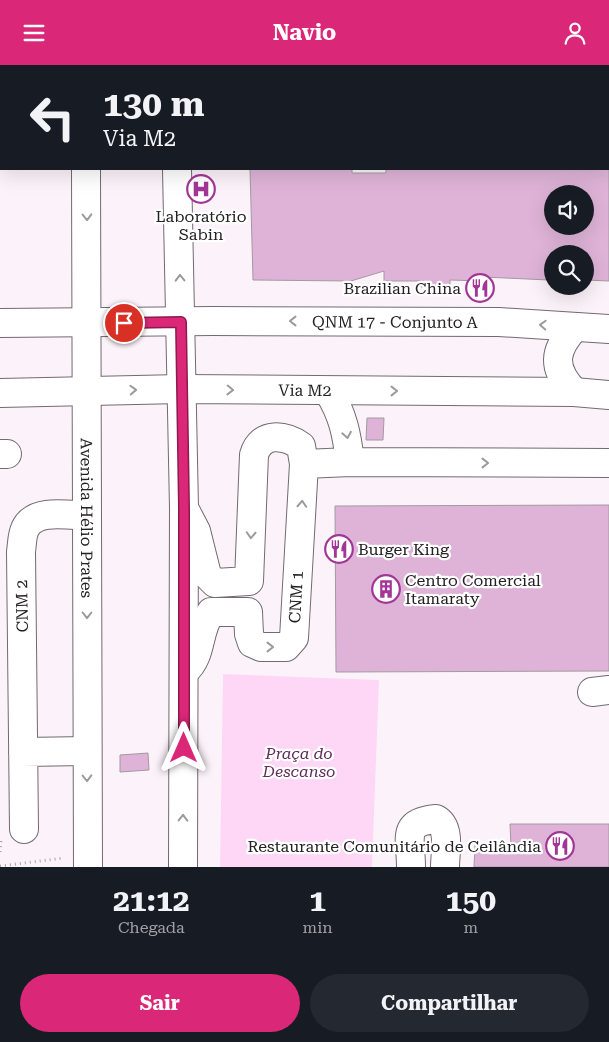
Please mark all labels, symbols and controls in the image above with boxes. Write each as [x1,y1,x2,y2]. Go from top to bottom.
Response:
icon: menu [20,19,48,47]
icon: person [561,19,589,47]
text: Navio [273,20,336,45]
text: 130 m [103,84,204,125]
icon: left [20,85,85,150]
text: Via M2 [103,126,176,151]
hospital icon: Laboratório Sabin [186,174,216,204]
map controls [544,185,594,295]
button: sound [544,185,594,235]
place label: Laboratório Sabin [156,207,247,244]
one-way arrow [81,214,92,222]
button: search [544,245,594,295]
one-way arrow [175,273,185,281]
restaurant icon: Brazilian China [465,273,495,303]
place label: Brazilian China [344,279,461,298]
pin [103,302,145,344]
icon: arrive [110,309,138,337]
street label: QNM 17 - Conjunto A [312,312,479,331]
one-way arrow [289,316,296,326]
one-way arrow [539,319,547,330]
street label: Via M2 [278,380,332,400]
one-way arrow [130,385,138,395]
one-way arrow [226,385,234,395]
one-way arrow [391,386,399,396]
one-way arrow [341,431,351,440]
street label: Avenida Hélio Prates [77,438,97,599]
one-way arrow [482,458,489,468]
one-way arrow [296,500,307,508]
one-way arrow [245,532,256,540]
restaurant icon: Burger King [324,534,354,564]
place label: Burger King [358,540,450,559]
street label: CNM 1 [285,570,307,624]
place label: Centro Comercial Itamaraty [405,571,541,608]
building icon: Centro Comercial Itamaraty [371,574,401,604]
street label: CNM 2 [12,580,32,632]
one-way arrow [82,612,92,619]
one-way arrow [266,642,274,652]
position arrow [157,721,209,773]
park label: Praça do Descanso [262,744,335,781]
one-way arrow [82,774,93,782]
one-way arrow [178,814,188,822]
restaurant icon: Restaurante Comunitário de Ceilândia [545,831,575,861]
place label: Restaurante Comunitário de Ceilândia [247,837,541,856]
text: 21:12 [113,883,190,918]
text: 1 [309,883,326,918]
text: 150 [446,883,496,918]
text: Chegada [118,918,185,937]
text: min [303,918,333,937]
text: m [463,918,478,937]
button: Sair [20,974,300,1032]
button: Compartilhar [310,974,589,1032]

